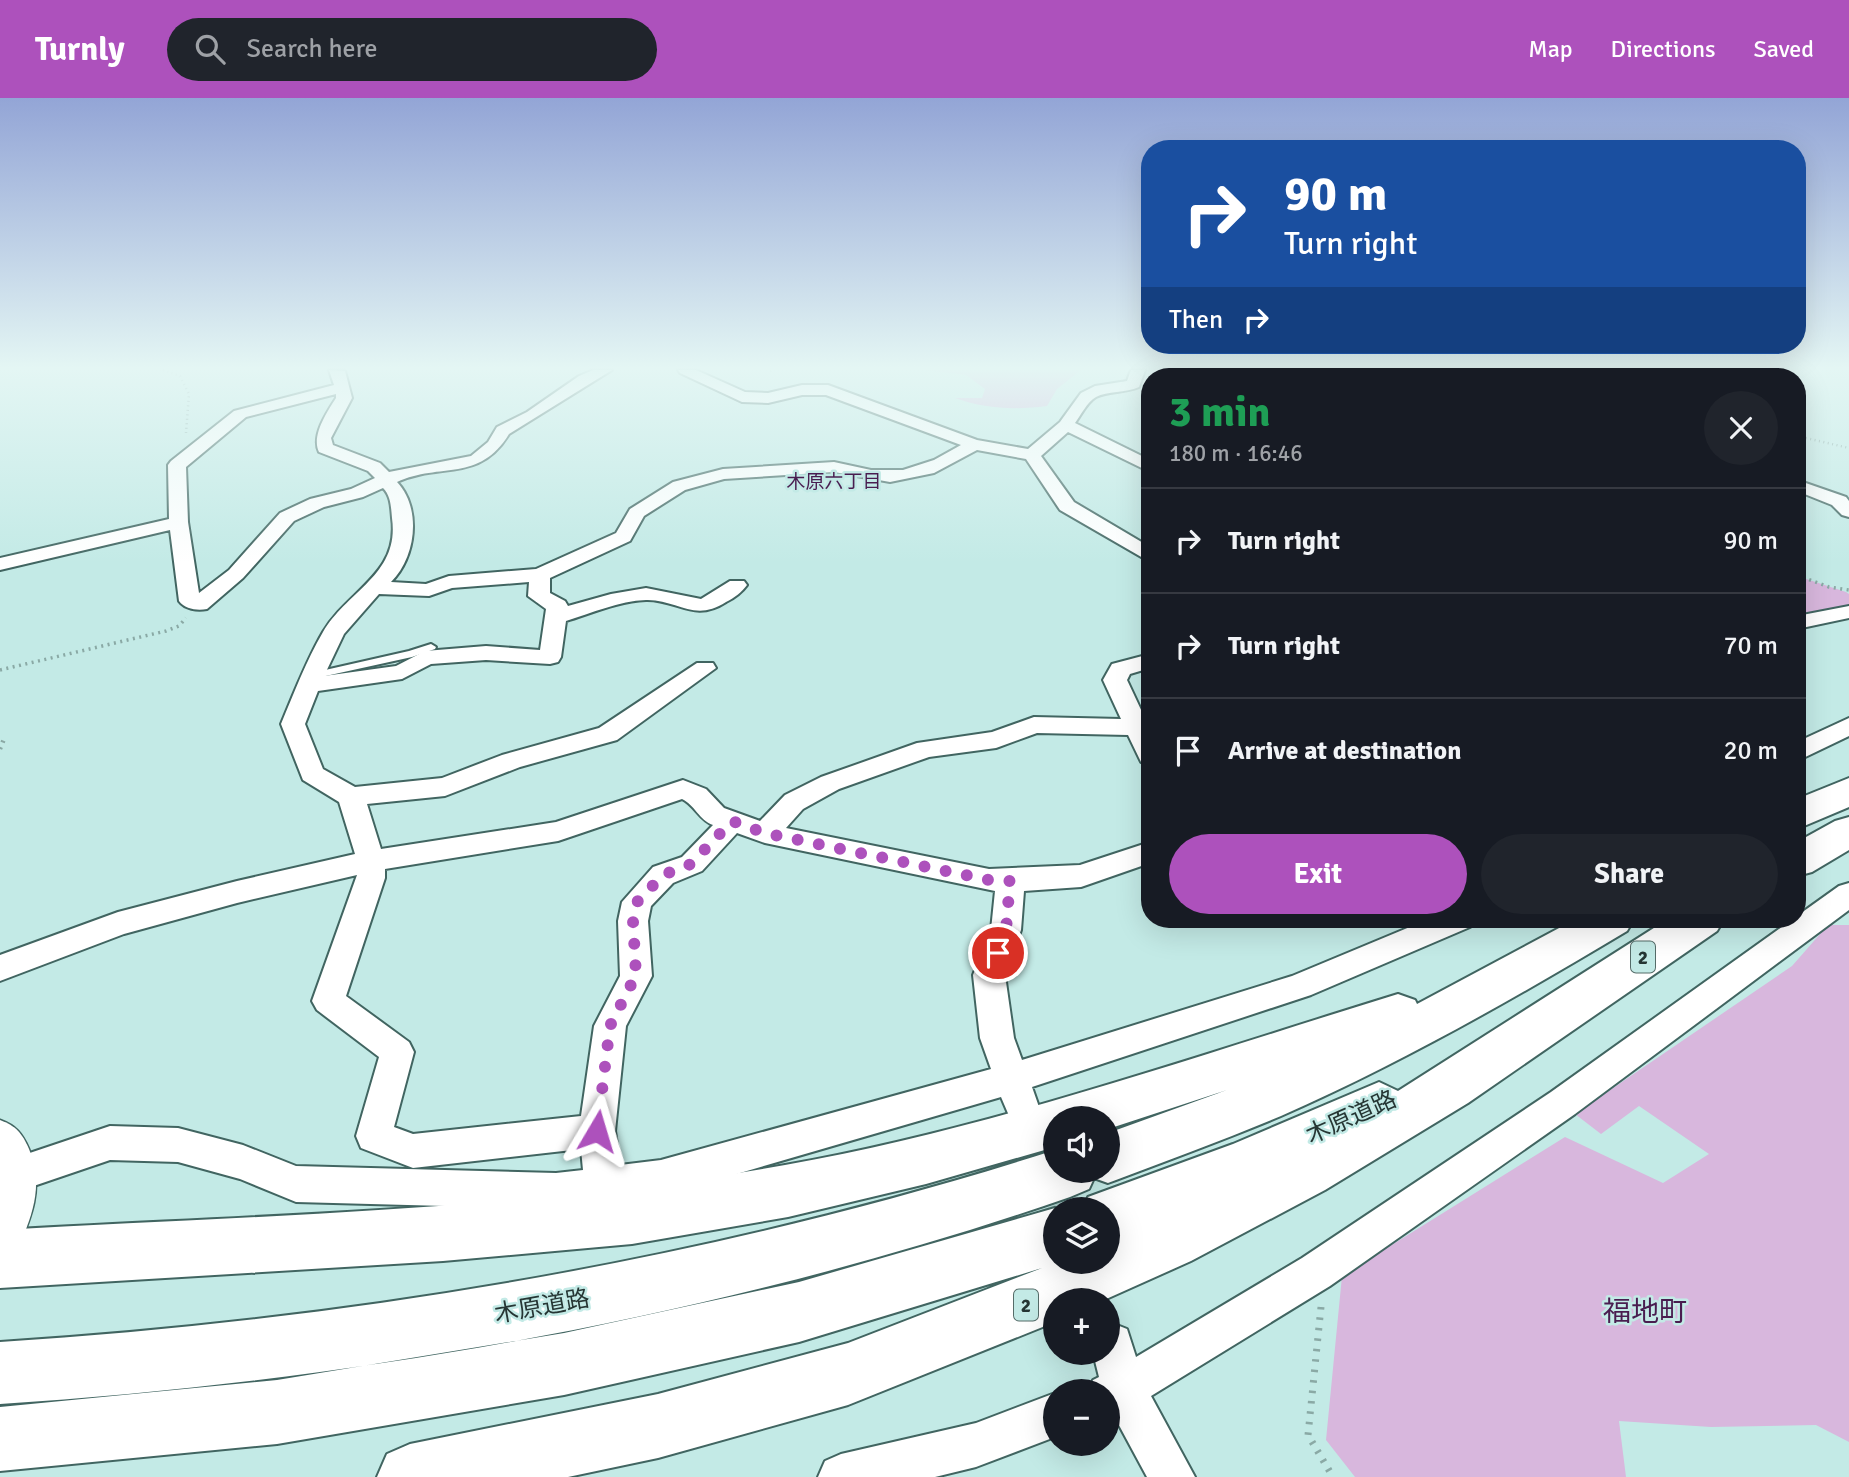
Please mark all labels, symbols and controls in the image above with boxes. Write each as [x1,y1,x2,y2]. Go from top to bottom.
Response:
search box [167,18,657,81]
text: Turnly [35,29,125,70]
icon: search [191,30,229,68]
text: Search here [247,33,378,65]
text: Map [1528,34,1573,64]
text: Directions [1611,34,1716,64]
text: Saved [1754,34,1814,64]
text: 90 m [1284,164,1387,224]
icon: right [1169,168,1260,259]
text: Turn right [1284,224,1417,263]
icon: right [1237,301,1275,339]
text: Then [1169,304,1223,336]
text: 3 min [1169,387,1270,438]
button: close [1704,391,1778,465]
text: 180 m · 16:46 [1169,439,1303,468]
district label: 木原六丁目 [786,470,882,494]
icon: right [1169,522,1207,560]
text: Turn right [1228,525,1340,557]
text: 90 m [1723,525,1778,557]
icon: right [1169,627,1207,665]
text: Turn right [1228,630,1340,662]
text: 70 m [1723,630,1778,662]
icon: arrive [1169,732,1207,770]
text: Arrive at destination [1228,735,1461,767]
text: 20 m [1723,735,1778,767]
button: Exit [1169,834,1467,914]
button: Share [1481,834,1778,914]
pin [968,923,1028,983]
icon: arrive [979,934,1017,972]
road number: 2 [1631,942,1655,972]
street label: 木原道路 [1301,1084,1401,1150]
position arrow [560,1094,634,1168]
map controls [1043,1106,1120,1456]
button: sound [1043,1106,1120,1183]
button: layers [1043,1197,1120,1274]
street label: 木原道路 [492,1283,592,1329]
button: + [1043,1288,1120,1365]
road number: 2 [1014,1289,1038,1320]
district label: 福地町 [1603,1295,1687,1329]
button: − [1043,1379,1120,1456]

